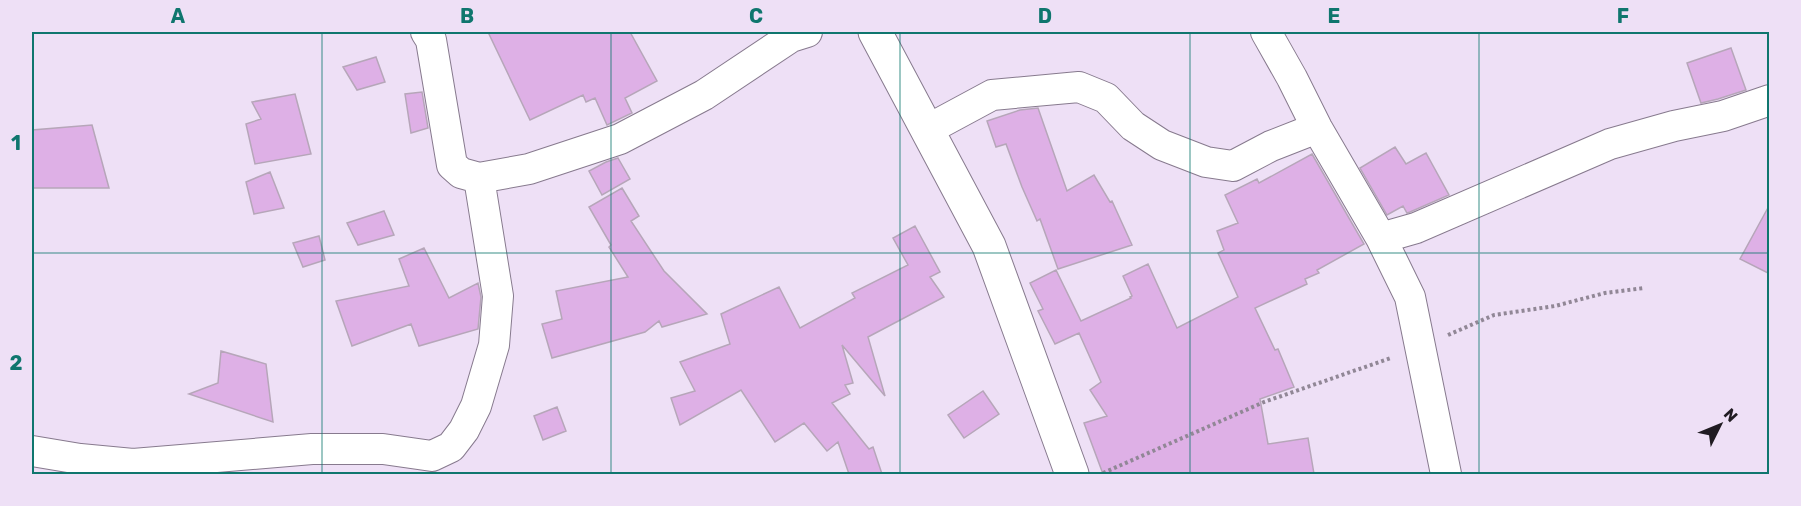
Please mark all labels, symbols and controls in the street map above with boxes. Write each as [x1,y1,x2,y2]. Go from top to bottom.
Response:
text: A [171,4,186,28]
text: B [460,4,474,28]
text: C [749,4,763,28]
text: D [1038,4,1052,28]
text: E [1328,4,1340,28]
text: F [1617,4,1629,28]
text: 1 [11,131,21,155]
text: 2 [10,351,23,375]
north arrow [1690,395,1750,455]
text: N [1720,404,1741,426]

